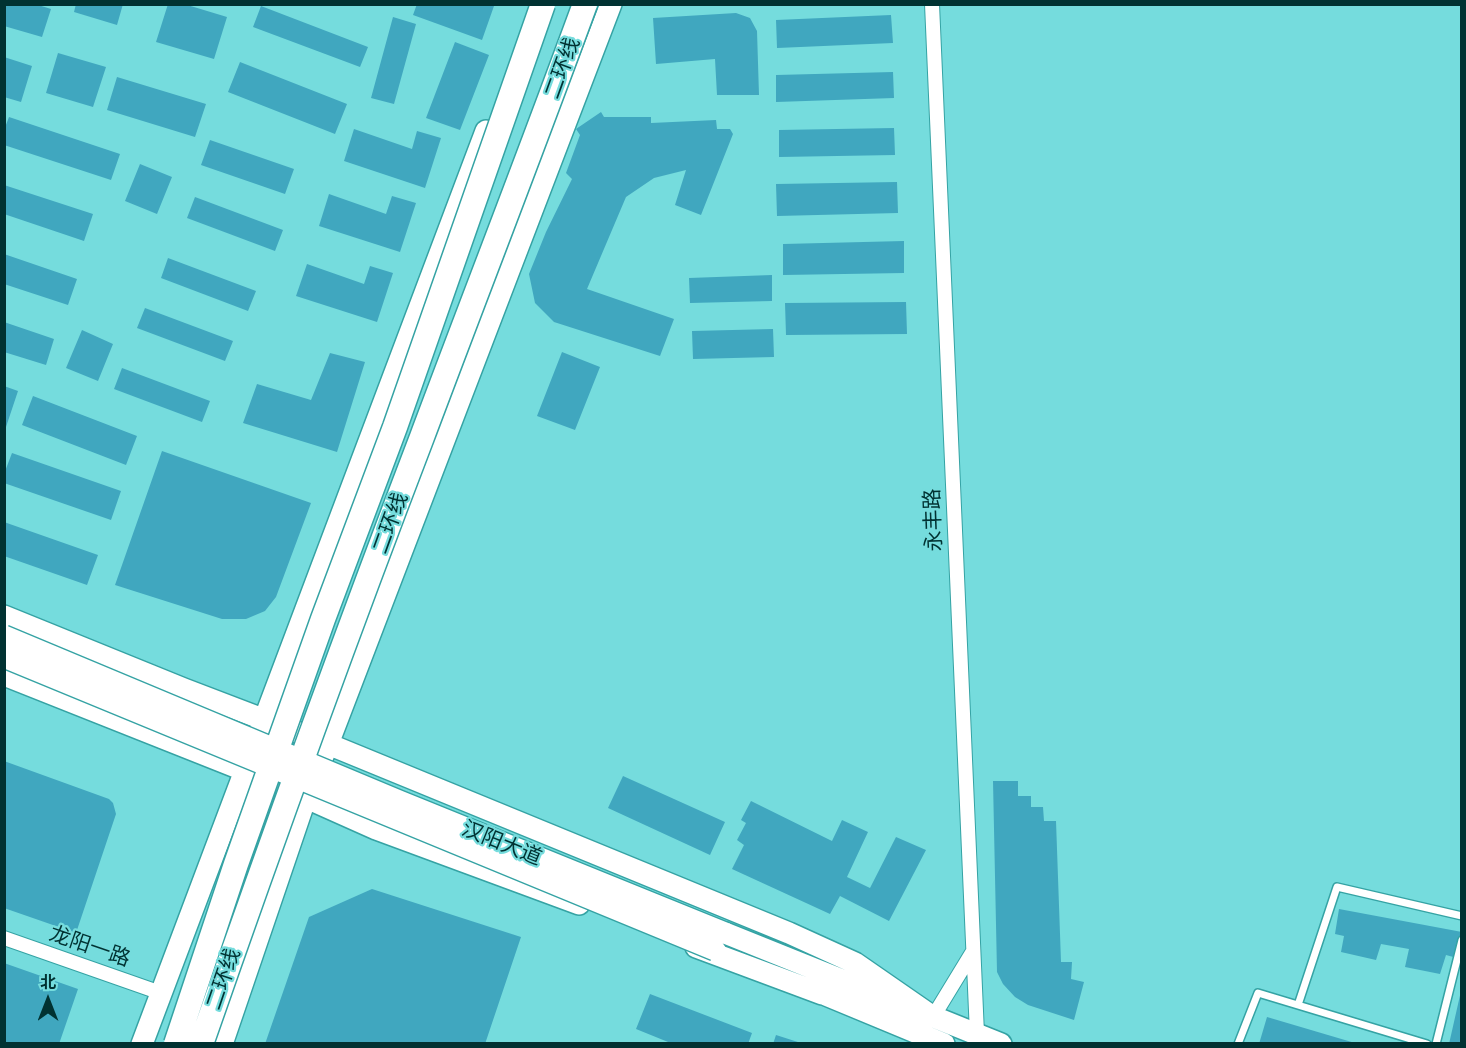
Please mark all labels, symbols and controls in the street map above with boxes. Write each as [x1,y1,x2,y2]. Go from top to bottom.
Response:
street label: 二环线 [539,34,585,102]
street label: 永丰路 [919,488,947,552]
street label: 二环线 [367,489,413,557]
street label: 汉阳大道 [458,816,546,870]
street label: 龙阳一路 [46,920,134,972]
street label: 二环线 [201,945,245,1013]
north arrow [18,970,78,1030]
text: 北 [40,973,56,991]

